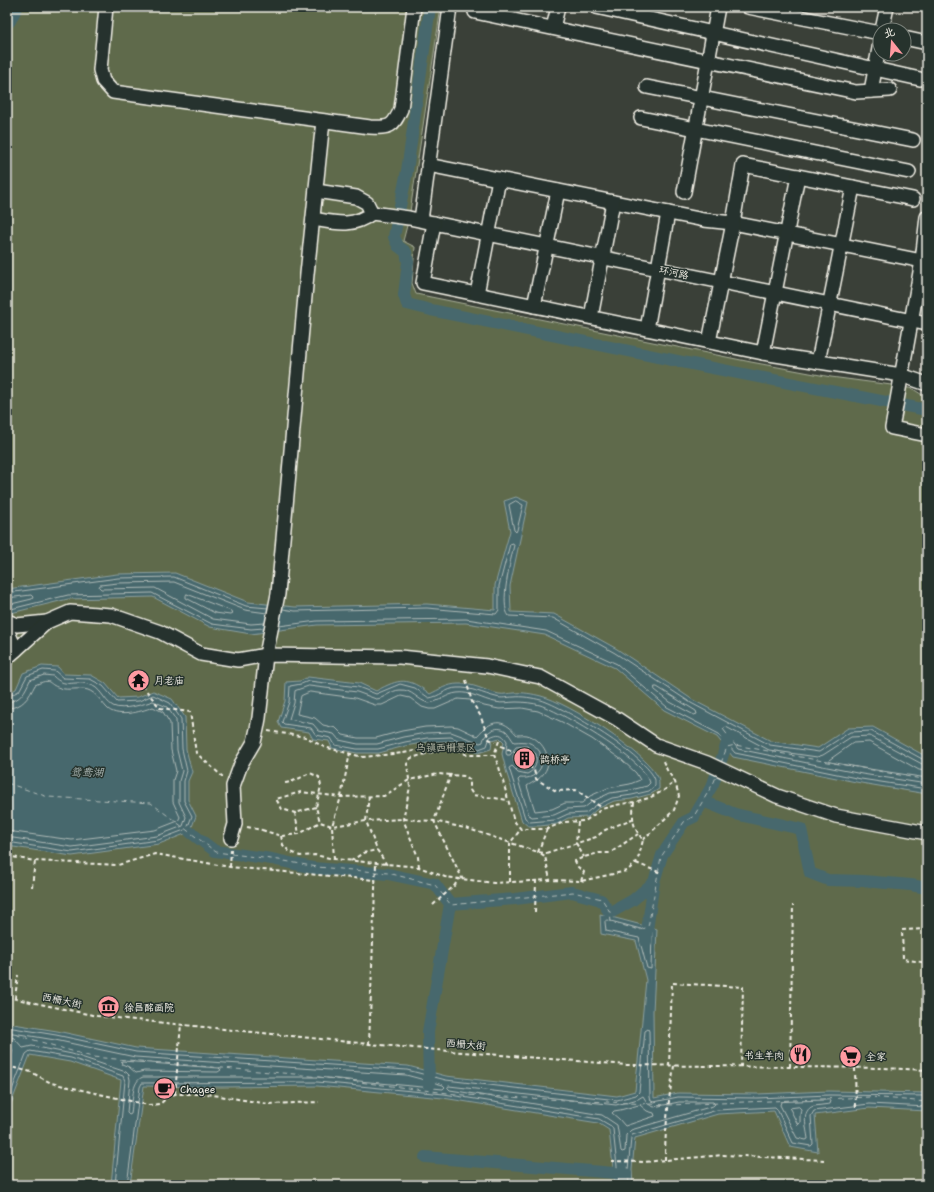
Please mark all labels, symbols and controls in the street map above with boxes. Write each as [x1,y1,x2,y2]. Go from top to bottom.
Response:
north arrow [872,22,912,62]
text: 北 [882,24,897,42]
street label: 环河路 [658,263,690,282]
temple icon: 月老庙 [125,667,151,693]
place label: 月老庙 [154,674,184,687]
park label: 乌镇西栅景区 [416,741,476,754]
building icon: 鹊桥亭 [511,746,537,772]
place label: 鹊桥亭 [540,753,570,766]
water label: 鸳鸯湖 [71,765,104,780]
street label: 西栅大街 [41,990,83,1011]
museum icon: 徐昌酩画院 [96,994,122,1020]
place label: 徐昌酩画院 [124,1001,174,1014]
street label: 西栅大街 [445,1036,486,1053]
restaurant icon: 书生羊肉 [787,1042,813,1068]
supermarket icon: 全家 [838,1043,864,1069]
place label: 书生羊肉 [744,1049,784,1062]
place label: 全家 [866,1050,886,1063]
cafe icon: Chagee [152,1076,178,1102]
place label: Chagee [180,1083,216,1096]

